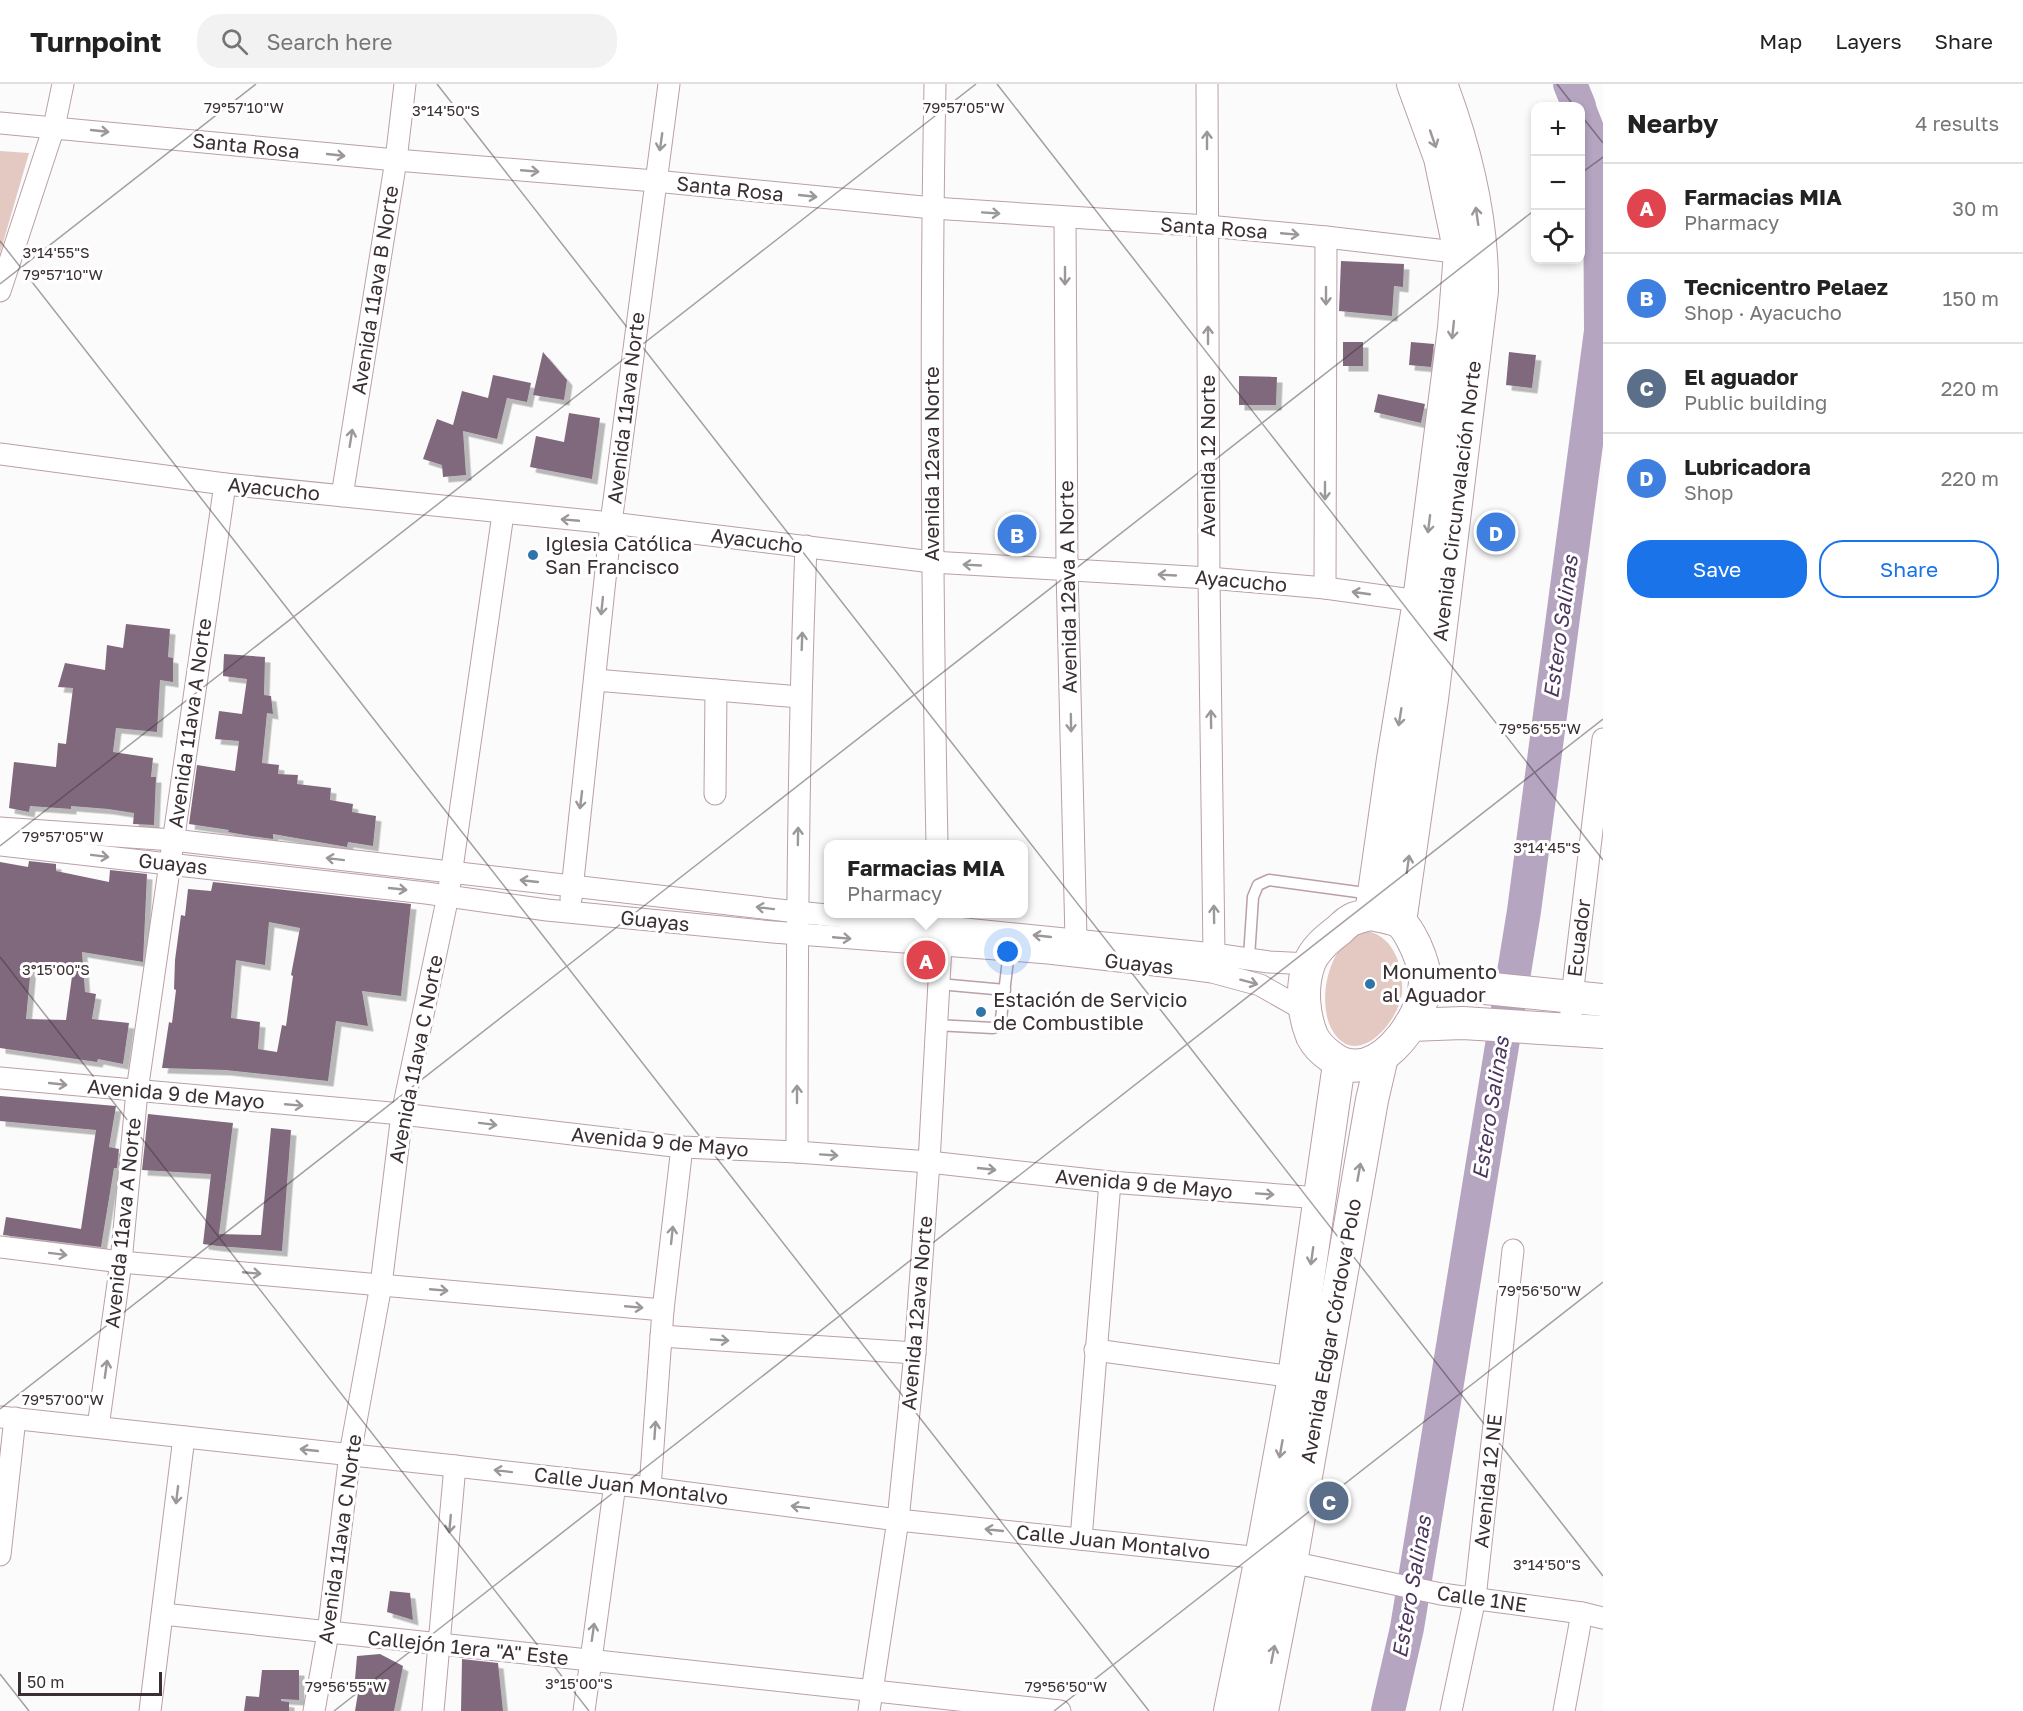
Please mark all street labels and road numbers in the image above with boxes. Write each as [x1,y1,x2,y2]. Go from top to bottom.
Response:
street label: Santa Rosa [191,127,301,163]
street label: Santa Rosa [675,170,785,206]
street label: Avenida 11ava B Norte [346,184,402,396]
street label: Santa Rosa [1159,211,1269,243]
street label: Avenida 11ava Norte [601,311,649,505]
street label: Avenida Circunvalación Norte [1427,359,1485,643]
street label: Avenida 12ava Norte [919,367,943,561]
street label: Avenida 12 Norte [1195,375,1219,537]
street label: Ayacucho [227,471,321,505]
street label: Avenida 12ava A Norte [1053,480,1081,694]
street label: Ayacucho [710,522,804,558]
street label: Ayacucho [1194,564,1288,596]
street label: Avenida 11ava A Norte [162,616,216,829]
street label: Guayas [137,847,209,879]
street label: Ecuador [1561,897,1595,978]
street label: Guayas [619,904,691,936]
street label: Guayas [1103,947,1175,979]
street label: Avenida 11ava C Norte [383,953,447,1165]
street label: Avenida 9 de Mayo [86,1073,266,1113]
street label: Avenida 11ava A Norte [99,1116,145,1329]
street label: Avenida 9 de Mayo [570,1121,750,1161]
street label: Avenida 9 de Mayo [1054,1163,1234,1203]
street label: Avenida Edgar Córdova Polo [1295,1196,1365,1465]
street label: Avenida 12ava Norte [896,1215,936,1411]
street label: Avenida 12 NE [1468,1413,1506,1549]
street label: Avenida 11ava C Norte [312,1432,366,1645]
street label: Calle Juan Montalvo [533,1461,730,1509]
street label: Calle Juan Montalvo [1015,1519,1211,1563]
street label: Calle 1NE [1435,1580,1529,1616]
street label: Callejón 1era "A" Este [366,1625,570,1670]

